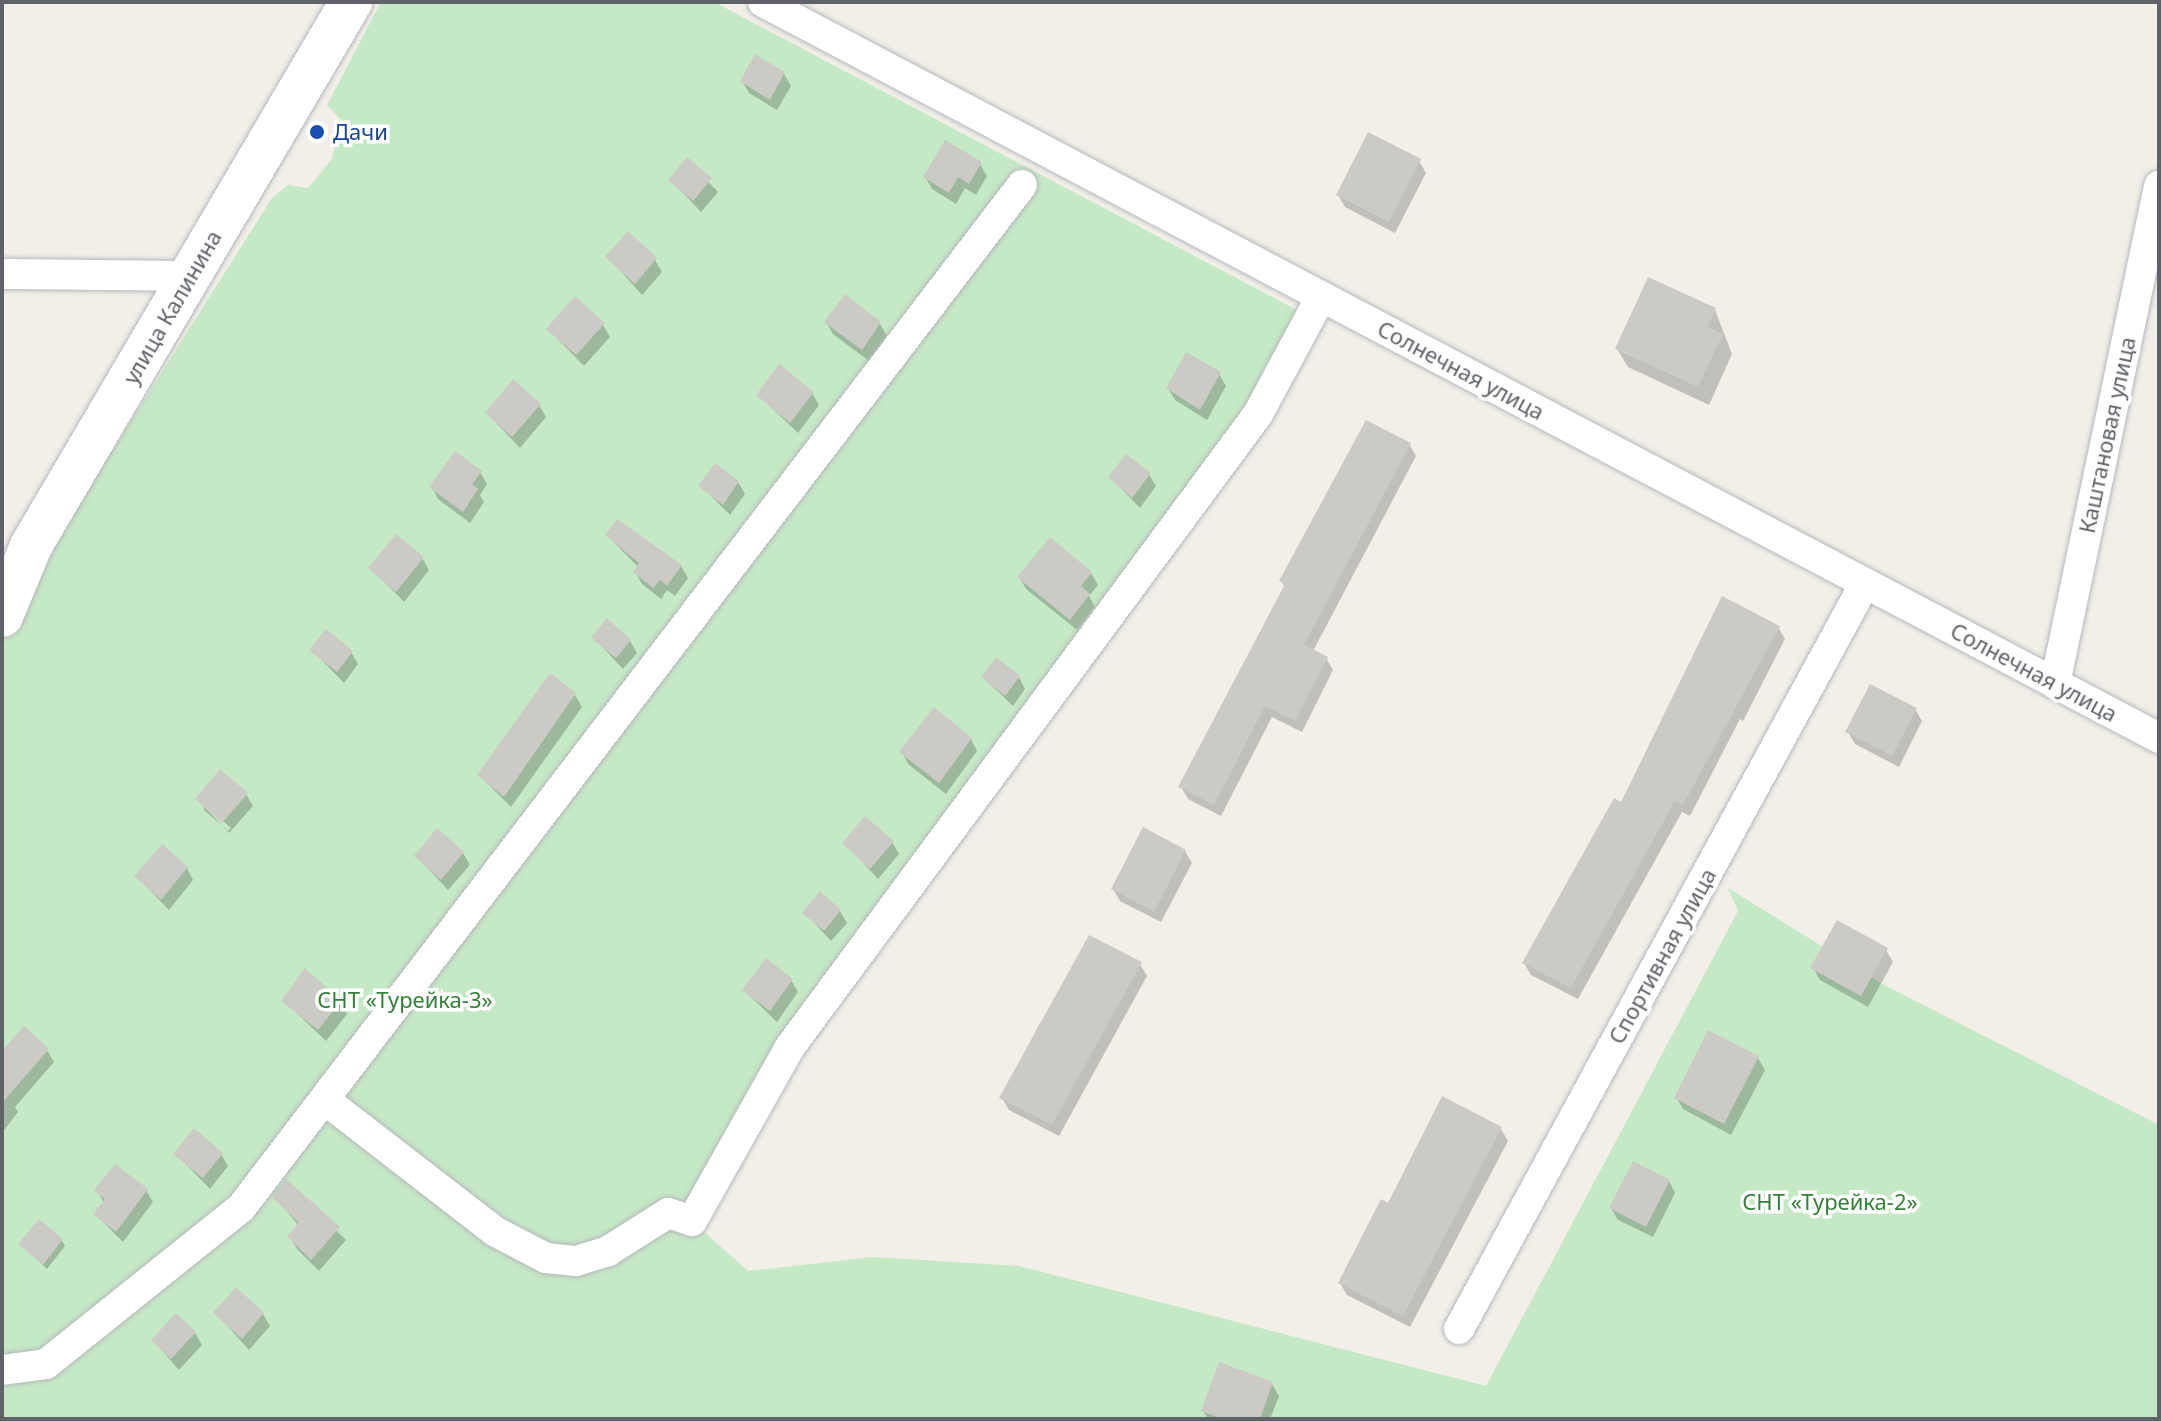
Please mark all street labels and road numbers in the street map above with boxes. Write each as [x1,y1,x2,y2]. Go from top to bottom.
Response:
street label: улица Калинина [117,225,227,389]
street label: Солнечная улица [1373,315,1549,425]
street label: Каштановая улица [2073,334,2141,536]
street label: Солнечная улица [1946,617,2122,727]
street label: Спортивная улица [1603,864,1721,1048]

